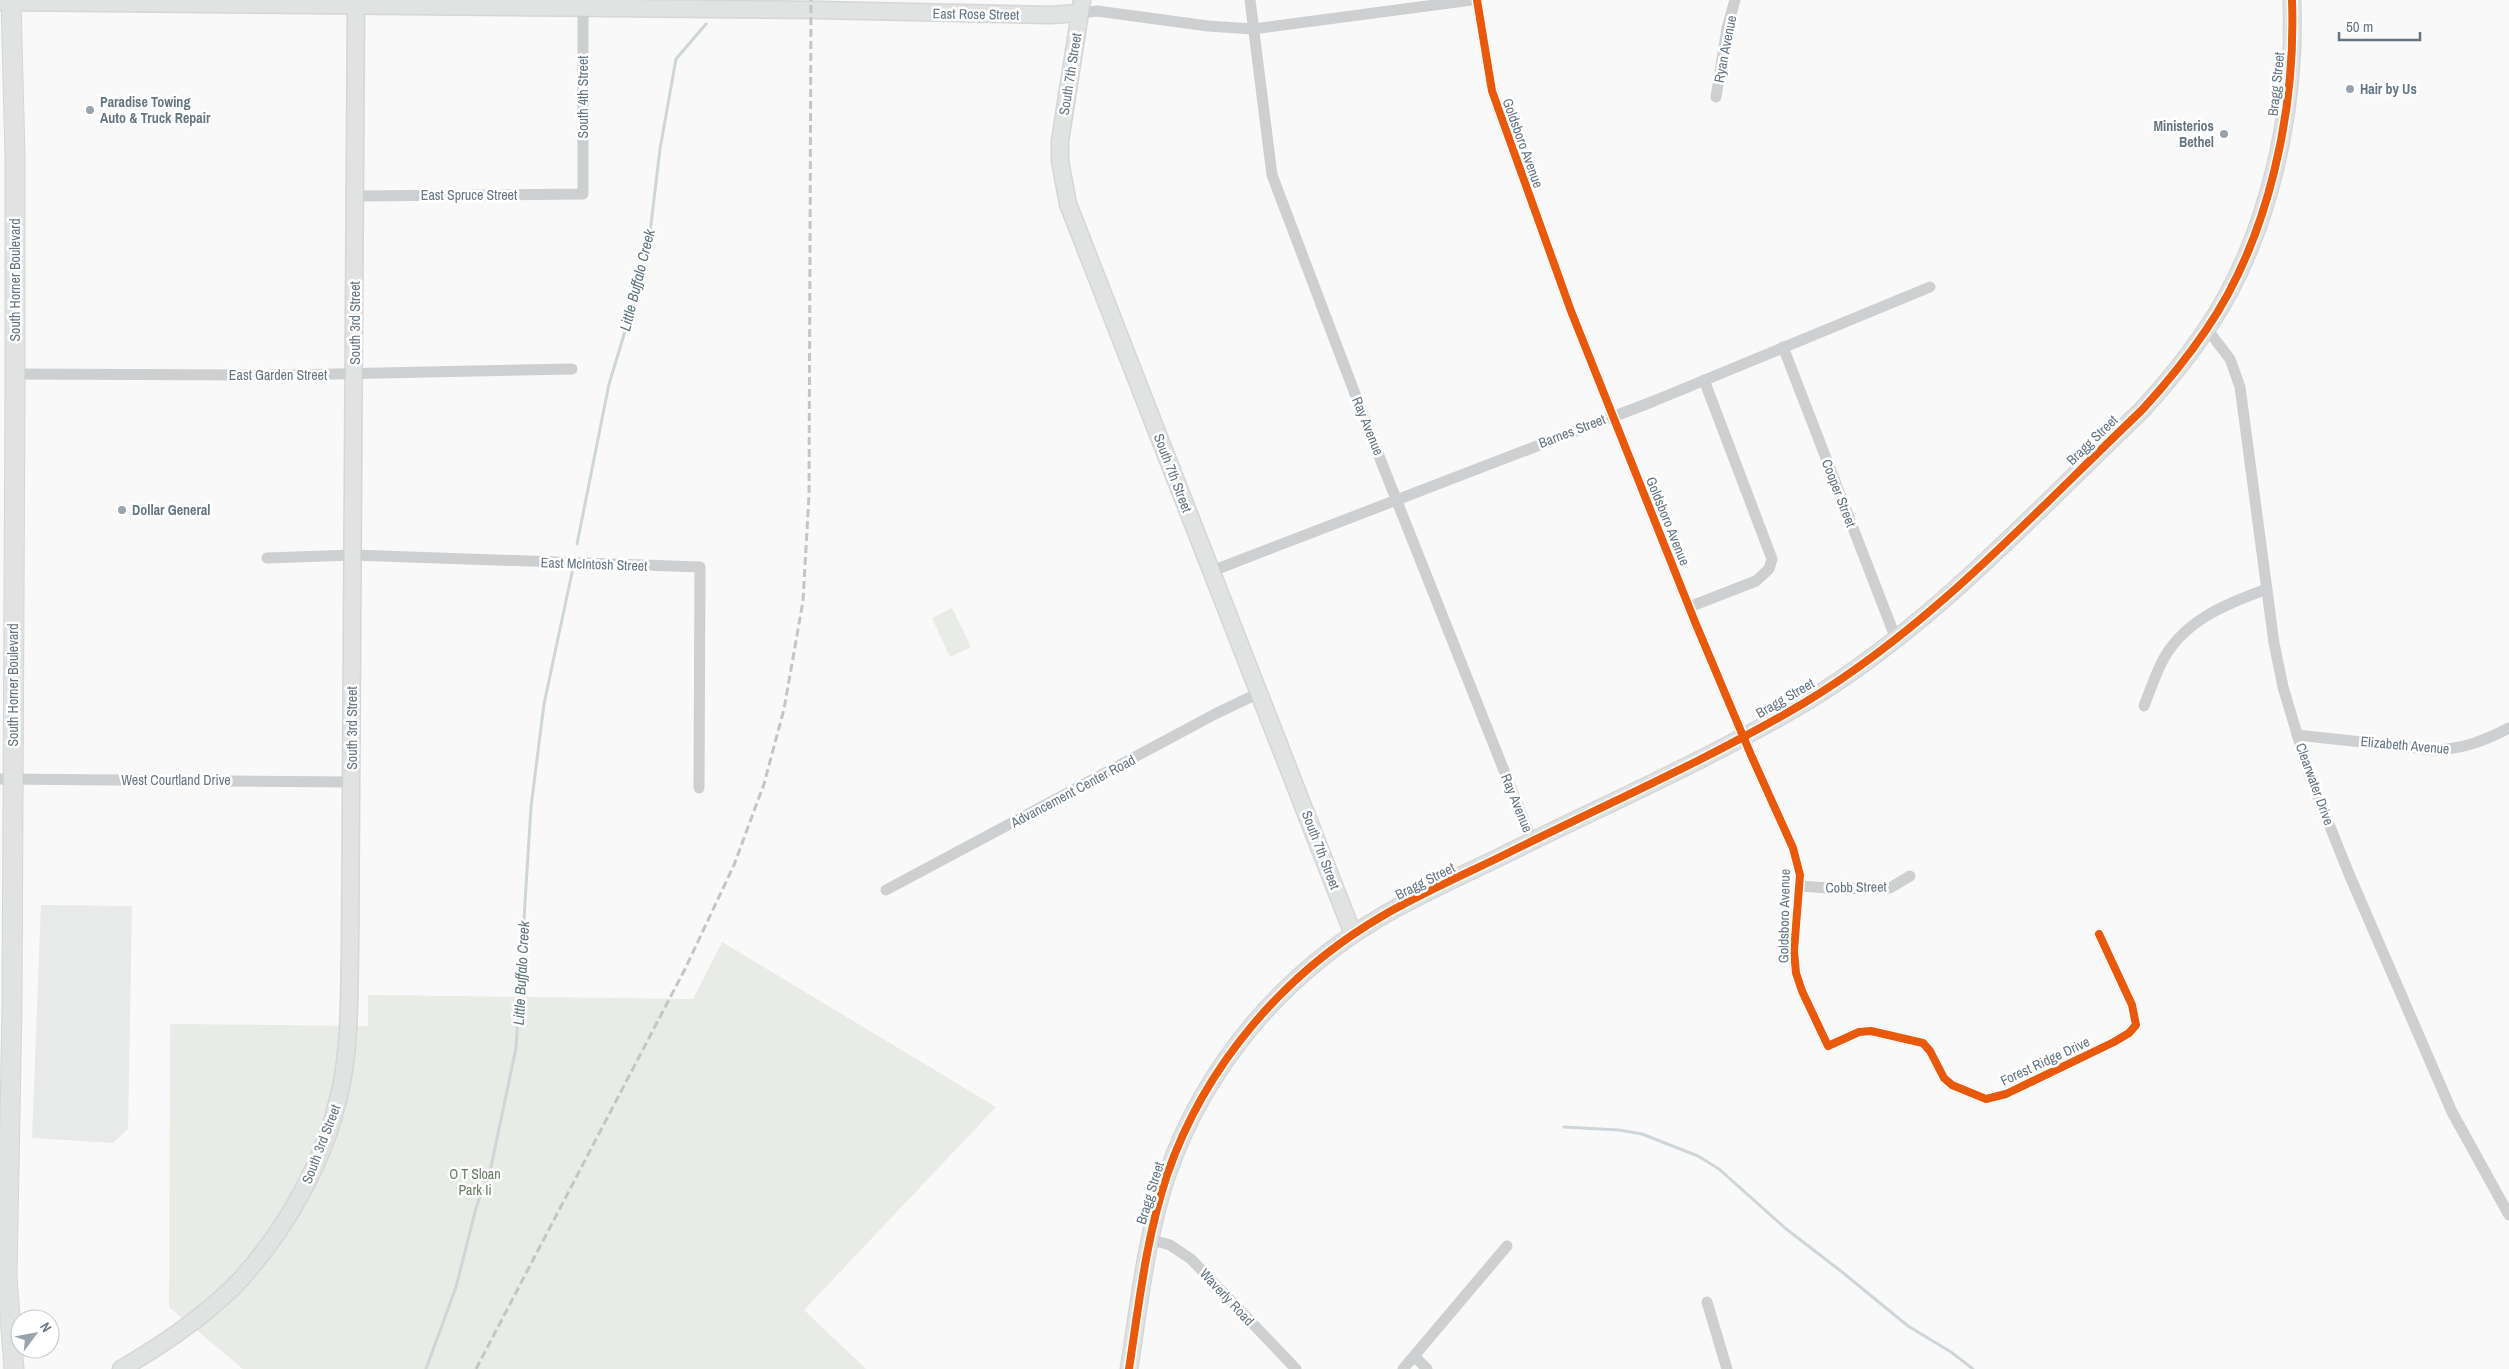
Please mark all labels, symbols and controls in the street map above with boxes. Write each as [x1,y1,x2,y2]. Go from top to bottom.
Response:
street label: East Rose Street [932,4,1020,24]
scale bar [2339,10,2420,42]
street label: Ryan Avenue [1710,14,1740,84]
text: 50 m [2346,16,2373,37]
street label: South 7th Street [1055,32,1085,116]
street label: Bragg Street [2264,51,2288,117]
street label: South 4th Street [574,56,592,138]
place label: Hair by Us [2360,80,2417,98]
marker: Hair by Us [2344,83,2356,95]
place label: Paradise Towing Auto & Truck Repair [100,93,211,127]
street label: Goldsboro Avenue [1498,96,1548,190]
marker: Paradise Towing Auto & Truck Repair [84,104,96,116]
place label: Ministerios Bethel [2153,117,2214,151]
marker: Ministerios Bethel [2218,128,2230,140]
street label: East Spruce Street [421,186,517,204]
street label: South Horner Boulevard [6,218,24,342]
water label: Little Buffalo Creek [614,226,660,333]
street label: South 3rd Street [346,281,364,365]
street label: East Garden Street [229,366,327,384]
street label: Ray Avenue [1348,394,1388,458]
street label: Barnes Street [1536,410,1608,452]
street label: Bragg Street [2063,411,2121,469]
street label: South 7th Street [1150,431,1196,515]
street label: Cooper Street [1818,456,1860,530]
street label: Goldsboro Avenue [1642,474,1694,568]
place label: Dollar General [132,501,210,519]
marker: Dollar General [116,504,128,516]
street label: East McIntosh Street [540,553,648,575]
street label: South Horner Boulevard [4,623,22,747]
street label: Bragg Street [1753,674,1817,722]
street label: South 3rd Street [343,686,361,770]
street label: Elizabeth Avenue [2360,732,2450,758]
street label: Clearwater Drive [2292,740,2338,828]
street label: Advancement Center Road [1007,751,1138,832]
street label: West Courtland Drive [121,771,231,789]
street label: Ray Avenue [1497,771,1537,835]
street label: South 7th Street [1298,808,1344,892]
street label: Bragg Street [1392,858,1458,904]
street label: Goldsboro Avenue [1774,869,1794,963]
street label: Cobb Street [1825,877,1887,897]
water label: Little Buffalo Creek [508,920,534,1026]
street label: Forest Ridge Drive [1998,1032,2092,1090]
street label: South 3rd Street [298,1102,344,1186]
street label: Bragg Street [1132,1160,1168,1226]
park label: O T Sloan Park Ii [449,1165,501,1199]
street label: Waverly Road [1196,1265,1258,1329]
north arrow [10,1309,60,1359]
text: N [36,1319,56,1335]

